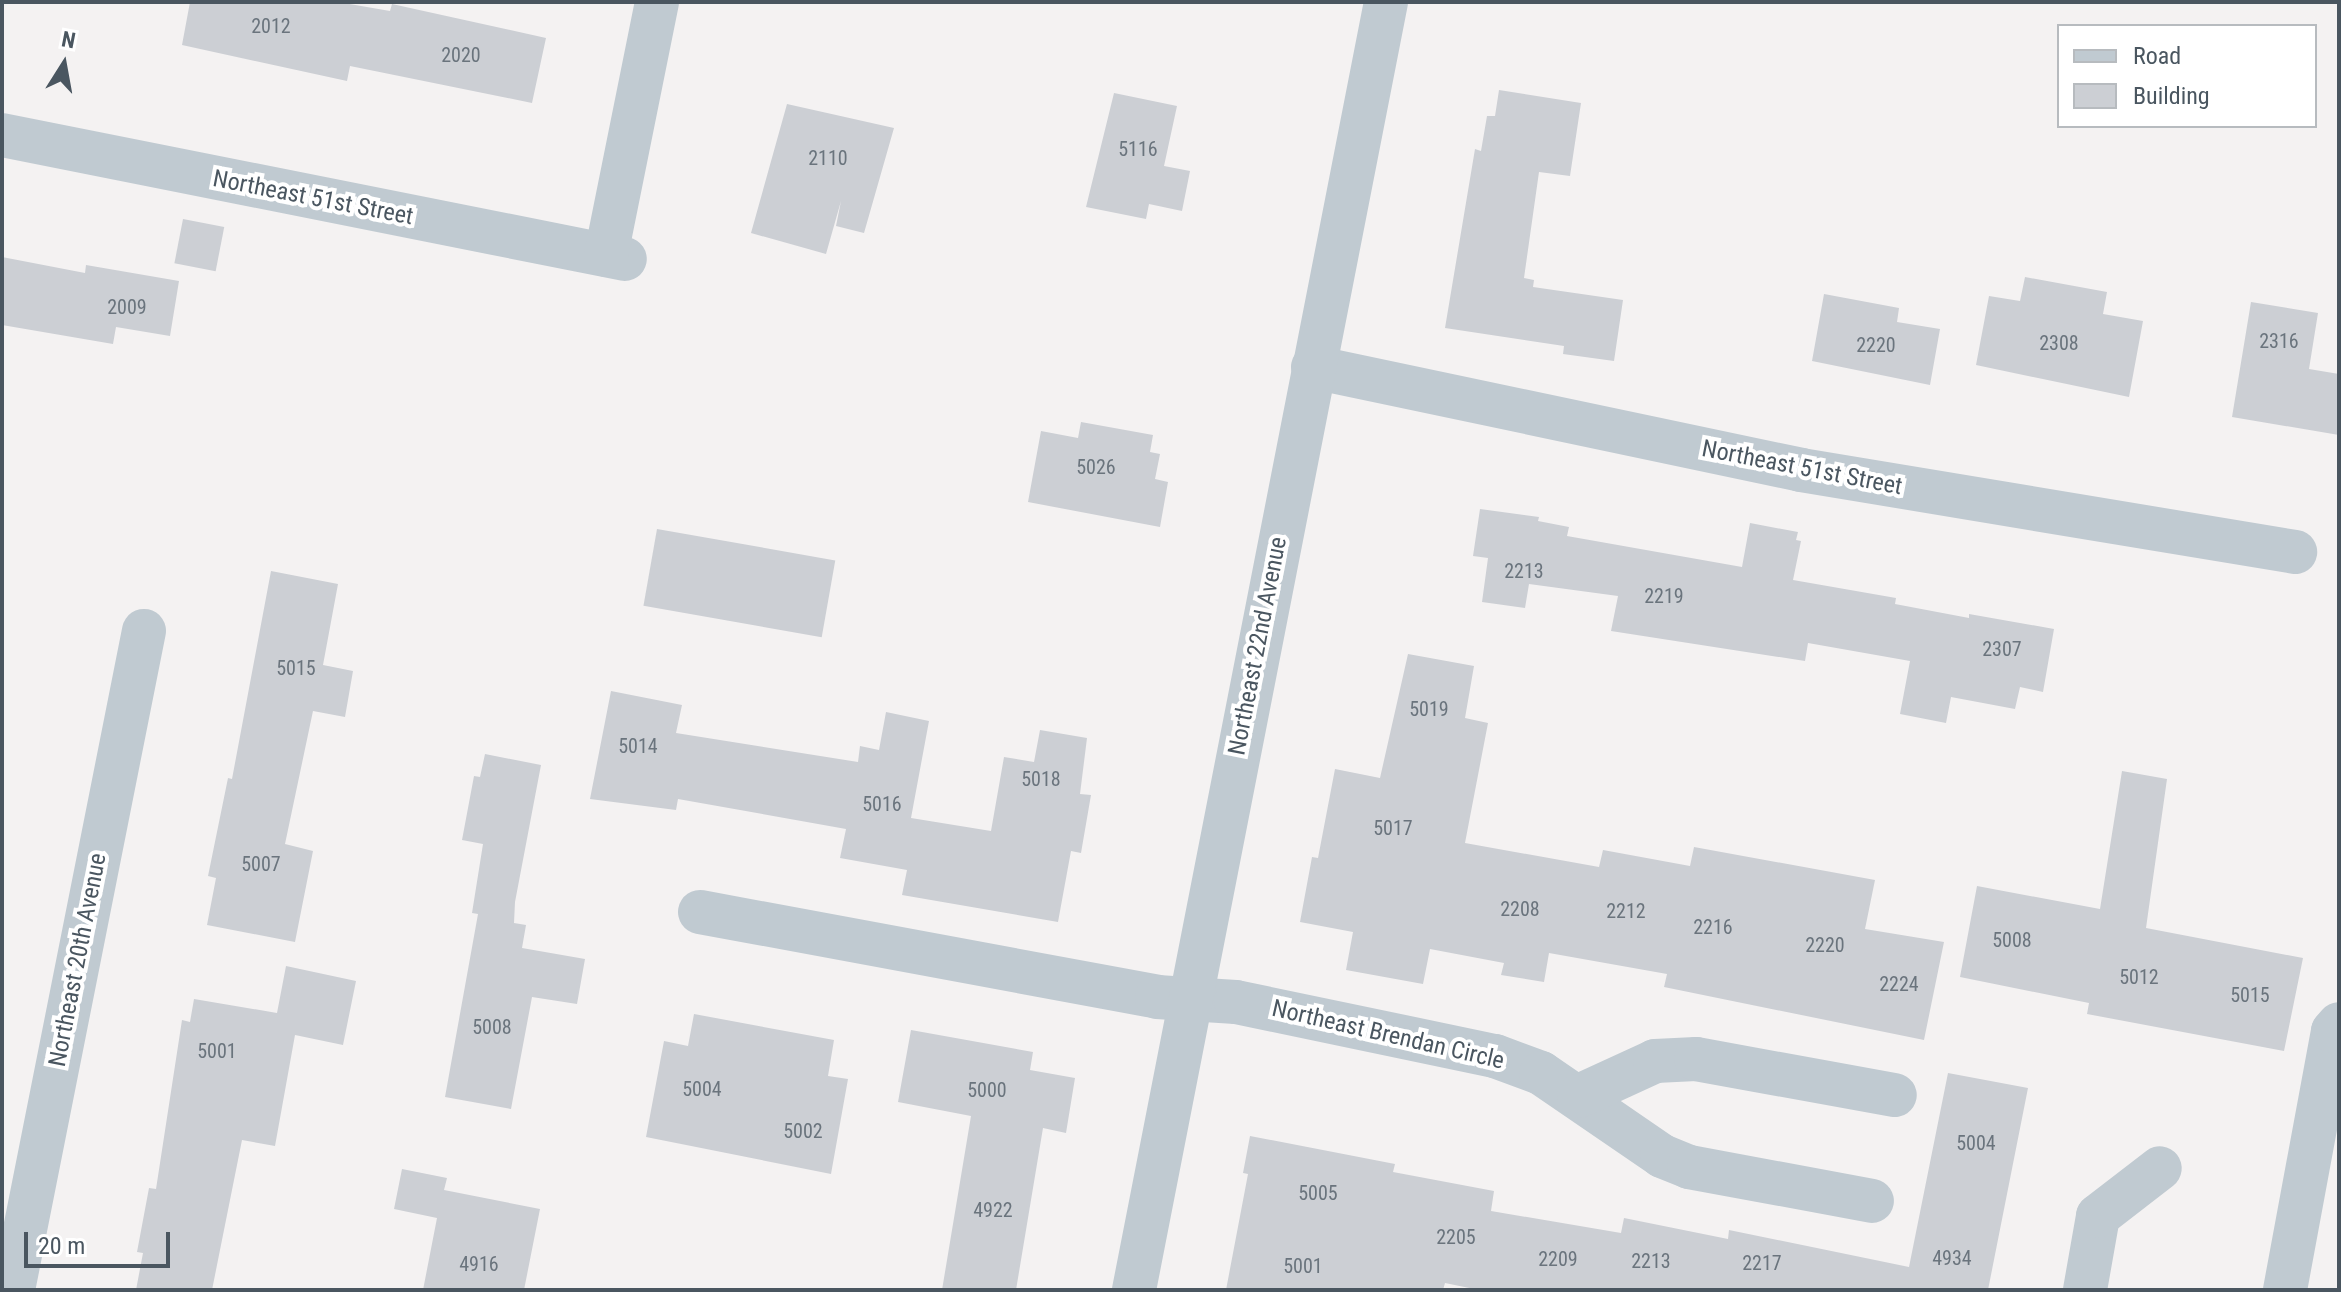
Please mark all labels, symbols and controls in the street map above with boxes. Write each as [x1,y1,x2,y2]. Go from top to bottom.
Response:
house number: 2012 [251,14,291,38]
north arrow [24,24,104,104]
legend [2057,24,2317,128]
text: N [60,26,78,54]
text: Road [2133,42,2181,70]
house number: 2020 [441,43,481,67]
text: Building [2133,82,2210,110]
house number: 5116 [1118,137,1158,161]
house number: 2110 [808,146,848,170]
street label: Northeast 51st Street [210,164,416,232]
house number: 2009 [107,295,147,319]
house number: 2316 [2259,329,2299,353]
house number: 2308 [2039,331,2079,355]
house number: 2220 [1856,333,1896,357]
street label: Northeast 51st Street [1699,434,1905,502]
house number: 5026 [1076,455,1116,479]
street label: Northeast 22nd Avenue [1223,534,1293,758]
house number: 2213 [1504,559,1544,583]
house number: 2219 [1644,584,1684,608]
house number: 2307 [1982,637,2022,661]
house number: 5015 [276,656,316,680]
house number: 5019 [1409,697,1449,721]
house number: 5014 [618,734,658,758]
house number: 5018 [1021,767,1061,791]
house number: 5016 [862,792,902,816]
house number: 5017 [1373,816,1413,840]
street label: Northeast 20th Avenue [43,851,113,1069]
house number: 5007 [241,852,281,876]
house number: 2208 [1500,897,1540,921]
house number: 2212 [1606,899,1646,923]
house number: 2216 [1693,915,1733,939]
house number: 5008 [1992,928,2032,952]
house number: 2220 [1805,933,1845,957]
house number: 5012 [2119,965,2159,989]
house number: 2224 [1879,972,1919,996]
house number: 5015 [2230,983,2270,1007]
street label: Northeast Brendan Circle [1269,994,1507,1076]
house number: 5008 [472,1015,512,1039]
house number: 5001 [197,1039,237,1063]
house number: 5004 [682,1077,722,1101]
house number: 5000 [967,1078,1007,1102]
house number: 5002 [783,1119,823,1143]
house number: 5004 [1956,1131,1996,1155]
house number: 5005 [1298,1181,1338,1205]
house number: 4922 [973,1198,1013,1222]
scale bar [28,1216,174,1266]
house number: 2205 [1436,1225,1476,1249]
text: 20 m [38,1232,85,1260]
house number: 4934 [1932,1246,1972,1270]
house number: 2209 [1538,1247,1578,1271]
house number: 2213 [1631,1249,1671,1273]
house number: 2217 [1742,1251,1782,1275]
house number: 4916 [459,1252,499,1276]
house number: 5001 [1283,1254,1323,1278]

